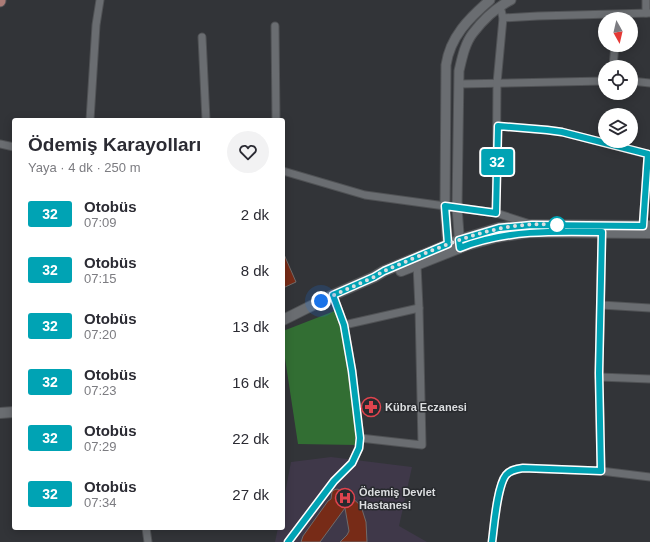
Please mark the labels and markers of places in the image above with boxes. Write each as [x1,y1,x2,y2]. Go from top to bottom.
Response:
unlabelled marker [548,216,566,234]
pharmacy icon: Kübra Eczanesi [360,396,382,418]
place label: Kübra Eczanesi [385,401,467,413]
place label: Ödemiş Devlet Hastanesi [359,486,436,511]
hospital icon: Ödemiş Devlet Hastanesi [334,487,356,509]

